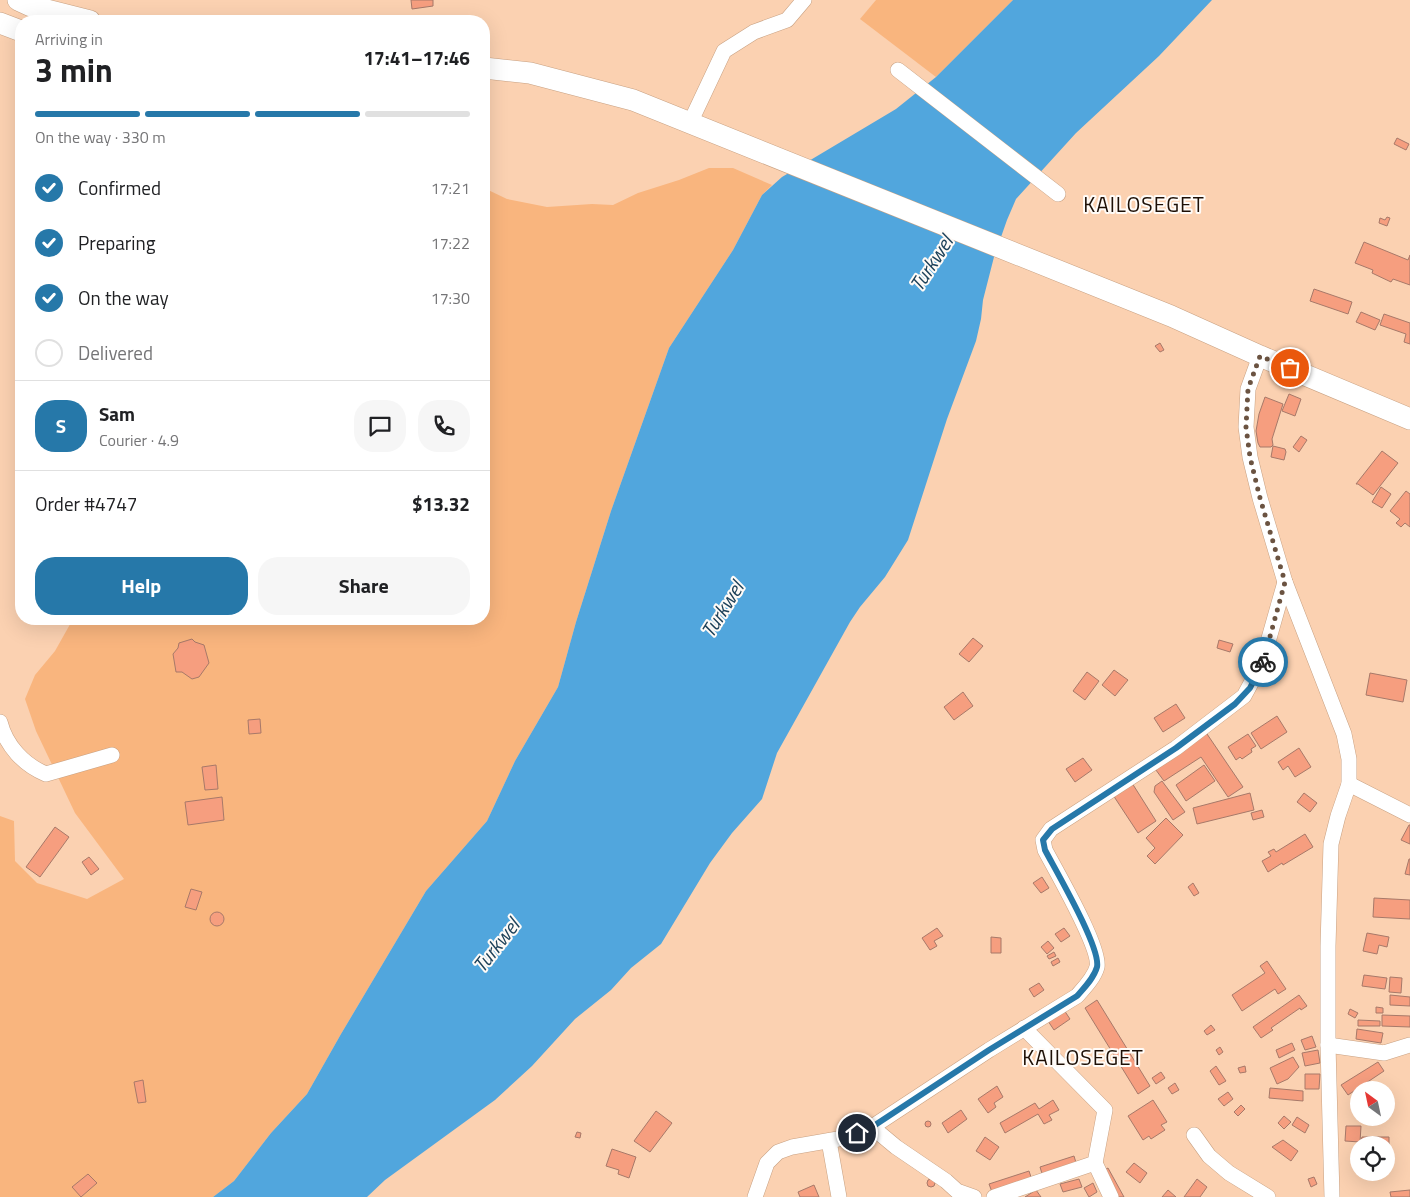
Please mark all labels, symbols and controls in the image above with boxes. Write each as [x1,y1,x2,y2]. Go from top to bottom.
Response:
text: Arriving in [35,27,103,51]
text: 17:41–17:46 [363,43,470,72]
text: 3 min [35,46,113,94]
text: On the way · 330 m [35,125,166,149]
text: Confirmed [78,173,161,202]
icon: check [35,174,63,202]
text: 17:21 [431,176,470,200]
district label: KAILOSEGET [1083,188,1205,220]
water label: Turkwel [901,227,962,297]
text: Preparing [78,228,155,257]
icon: check [35,229,63,257]
text: 17:22 [431,231,470,255]
text: On the way [78,283,169,312]
icon: check [35,284,63,312]
text: 17:30 [431,286,470,310]
text: Delivered [78,338,153,367]
pin [1269,347,1311,389]
icon: bag [1276,354,1304,382]
text: Sam [99,399,135,428]
button: chat [354,400,406,452]
button: phone [418,400,470,452]
text: S [56,411,66,440]
text: Courier · 4.9 [99,428,179,452]
text: Order #4747 [35,489,137,518]
text: $13.32 [412,489,470,518]
button: Help [35,557,248,615]
button: Share [258,557,470,615]
water label: Turkwel [693,573,753,643]
courier [1238,637,1288,687]
icon: bike [1249,648,1277,676]
water label: Turkwel [465,909,529,979]
district label: KAILOSEGET [1022,1041,1144,1073]
north arrow [1350,1081,1395,1126]
map controls [1350,1081,1395,1181]
pin [836,1112,878,1154]
icon: home [843,1119,871,1147]
button: locate [1350,1136,1395,1181]

